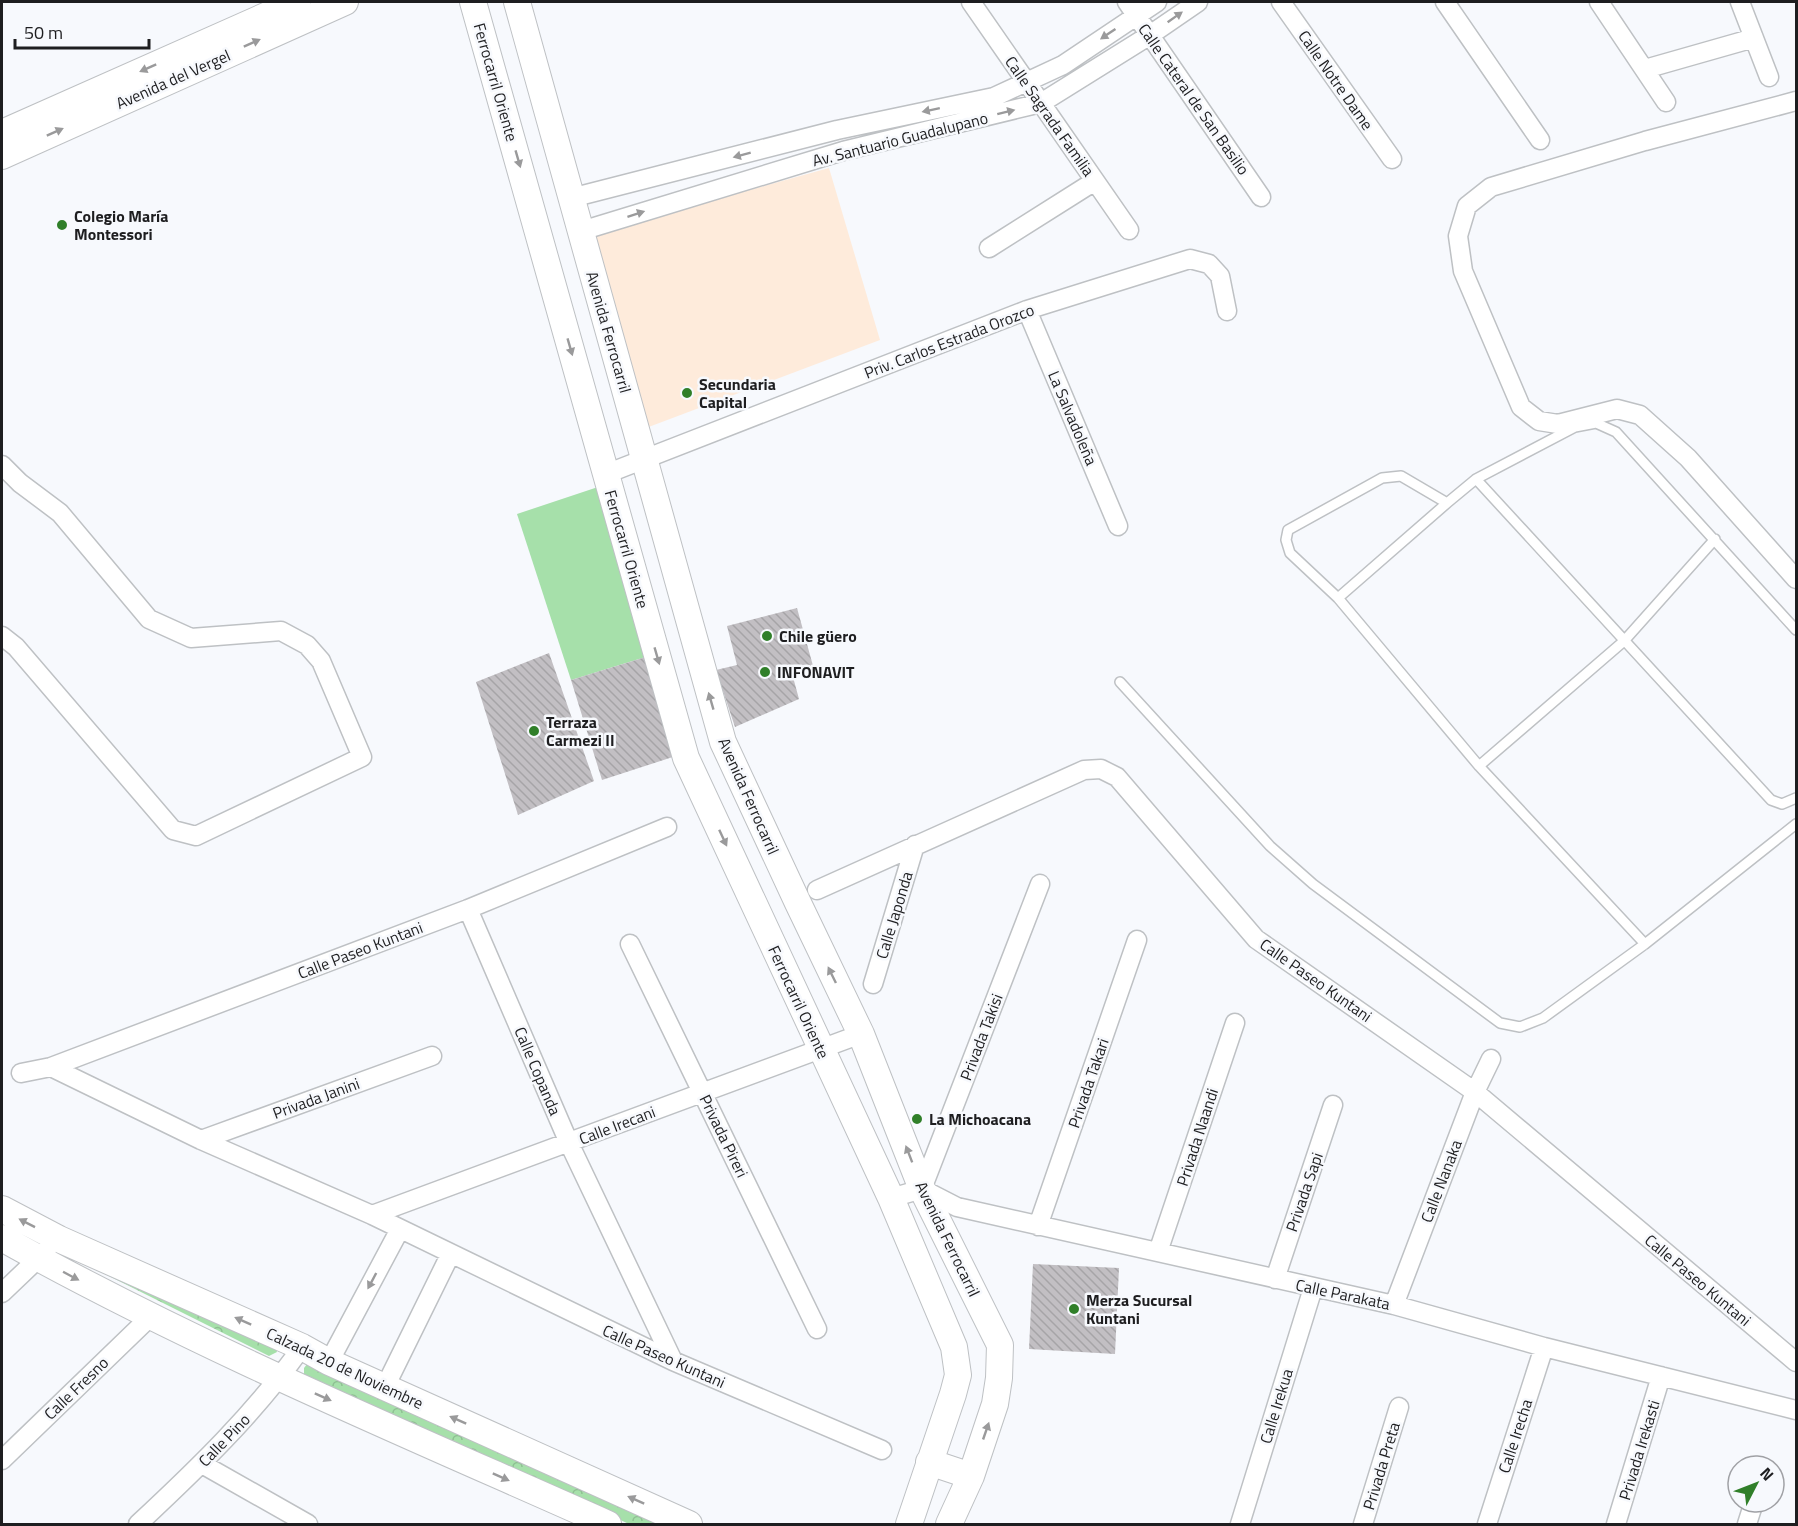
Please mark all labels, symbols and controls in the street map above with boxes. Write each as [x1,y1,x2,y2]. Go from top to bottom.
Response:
one-way arrow [1167,11,1183,23]
scale bar [15,12,148,50]
street label: Calle Cateral de San Basilio [1132,18,1256,180]
text: 50 m [24,19,63,46]
street label: Ferrocarril Oriente [468,20,524,144]
street label: Calle Notre Dame [1293,25,1379,135]
one-way arrow [1101,28,1117,40]
one-way arrow [243,38,261,48]
street label: Avenida del Vergel [112,43,234,115]
street label: Calle Sagrada Familia [999,51,1101,181]
one-way arrow [139,64,157,73]
street label: Av. Santuario Guadalupano [810,106,990,172]
one-way arrow [922,106,941,116]
one-way arrow [997,106,1016,116]
one-way arrow [46,127,63,136]
one-way arrow [513,150,523,168]
one-way arrow [733,151,751,161]
place label: Colegio María Montessori [74,204,168,246]
one-way arrow [627,208,645,218]
marker: Colegio María Montessori [55,218,69,232]
street label: Avenida Ferrocarril [580,268,638,396]
street label: Priv. Carlos Estrada Orozco [861,297,1037,385]
one-way arrow [566,338,575,356]
street label: La Salvadoleña [1042,367,1104,469]
place label: Secundaria Capital [699,372,776,414]
marker: Secundaria Capital [680,386,694,400]
street label: Ferrocarril Oriente [599,487,655,611]
place label: Chile güero [779,624,857,648]
marker: Chile güero [760,629,774,643]
one-way arrow [653,647,662,665]
place label: INFONAVIT [777,660,855,684]
marker: INFONAVIT [758,665,772,679]
one-way arrow [706,692,715,710]
place label: Terraza Carmezi II [546,710,614,752]
marker: Terraza Carmezi II [527,724,541,738]
street label: Avenida Ferrocarril [712,734,786,858]
one-way arrow [719,830,728,847]
street label: Calle Japonda [869,868,919,962]
street label: Calle Paseo Kuntani [294,915,426,985]
street label: Calle Paseo Kuntani [1255,932,1377,1028]
street label: Ferrocarril Oriente [762,942,836,1062]
one-way arrow [828,966,837,983]
street label: Privada Takisi [953,990,1009,1084]
street label: Calle Copanda [509,1023,567,1119]
street label: Privada Takari [1061,1035,1115,1131]
street label: Privada Janini [269,1071,363,1125]
street label: Privada Naandi [1170,1085,1224,1189]
street label: Privada Pireri [694,1090,754,1182]
street label: Calle Irecani [575,1099,659,1151]
place label: La Michoacana [929,1107,1031,1131]
marker: La Michoacana [910,1112,924,1126]
street label: Calle Nanaka [1414,1136,1468,1226]
one-way arrow [903,1145,913,1163]
street label: Privada Sapi [1279,1149,1329,1235]
street label: Avenida Ferrocarril [910,1177,986,1301]
one-way arrow [19,1218,36,1228]
street label: Calle Paseo Kuntani [1640,1228,1756,1332]
one-way arrow [63,1271,80,1281]
street label: Calle Parakata [1294,1272,1392,1316]
one-way arrow [367,1273,377,1290]
place label: Merza Sucursal Kuntani [1086,1288,1192,1330]
marker: Merza Sucursal Kuntani [1067,1302,1081,1316]
one-way arrow [234,1316,252,1326]
street label: Calle Paseo Kuntani [599,1318,729,1394]
street label: Calzada 20 de Noviembre [263,1321,427,1415]
street label: Calle Fresno [38,1351,114,1425]
street label: Calle Irekua [1253,1366,1299,1446]
one-way arrow [314,1392,332,1402]
street label: Calle Irecha [1492,1396,1538,1476]
street label: Privada Irekasti [1612,1397,1666,1503]
street label: Calle Pino [193,1408,255,1472]
one-way arrow [450,1415,467,1424]
street label: Privada Preta [1356,1419,1406,1513]
one-way arrow [982,1422,991,1440]
north arrow [1726,1454,1786,1514]
text: N [1755,1462,1780,1486]
one-way arrow [492,1472,509,1481]
one-way arrow [627,1495,645,1505]

